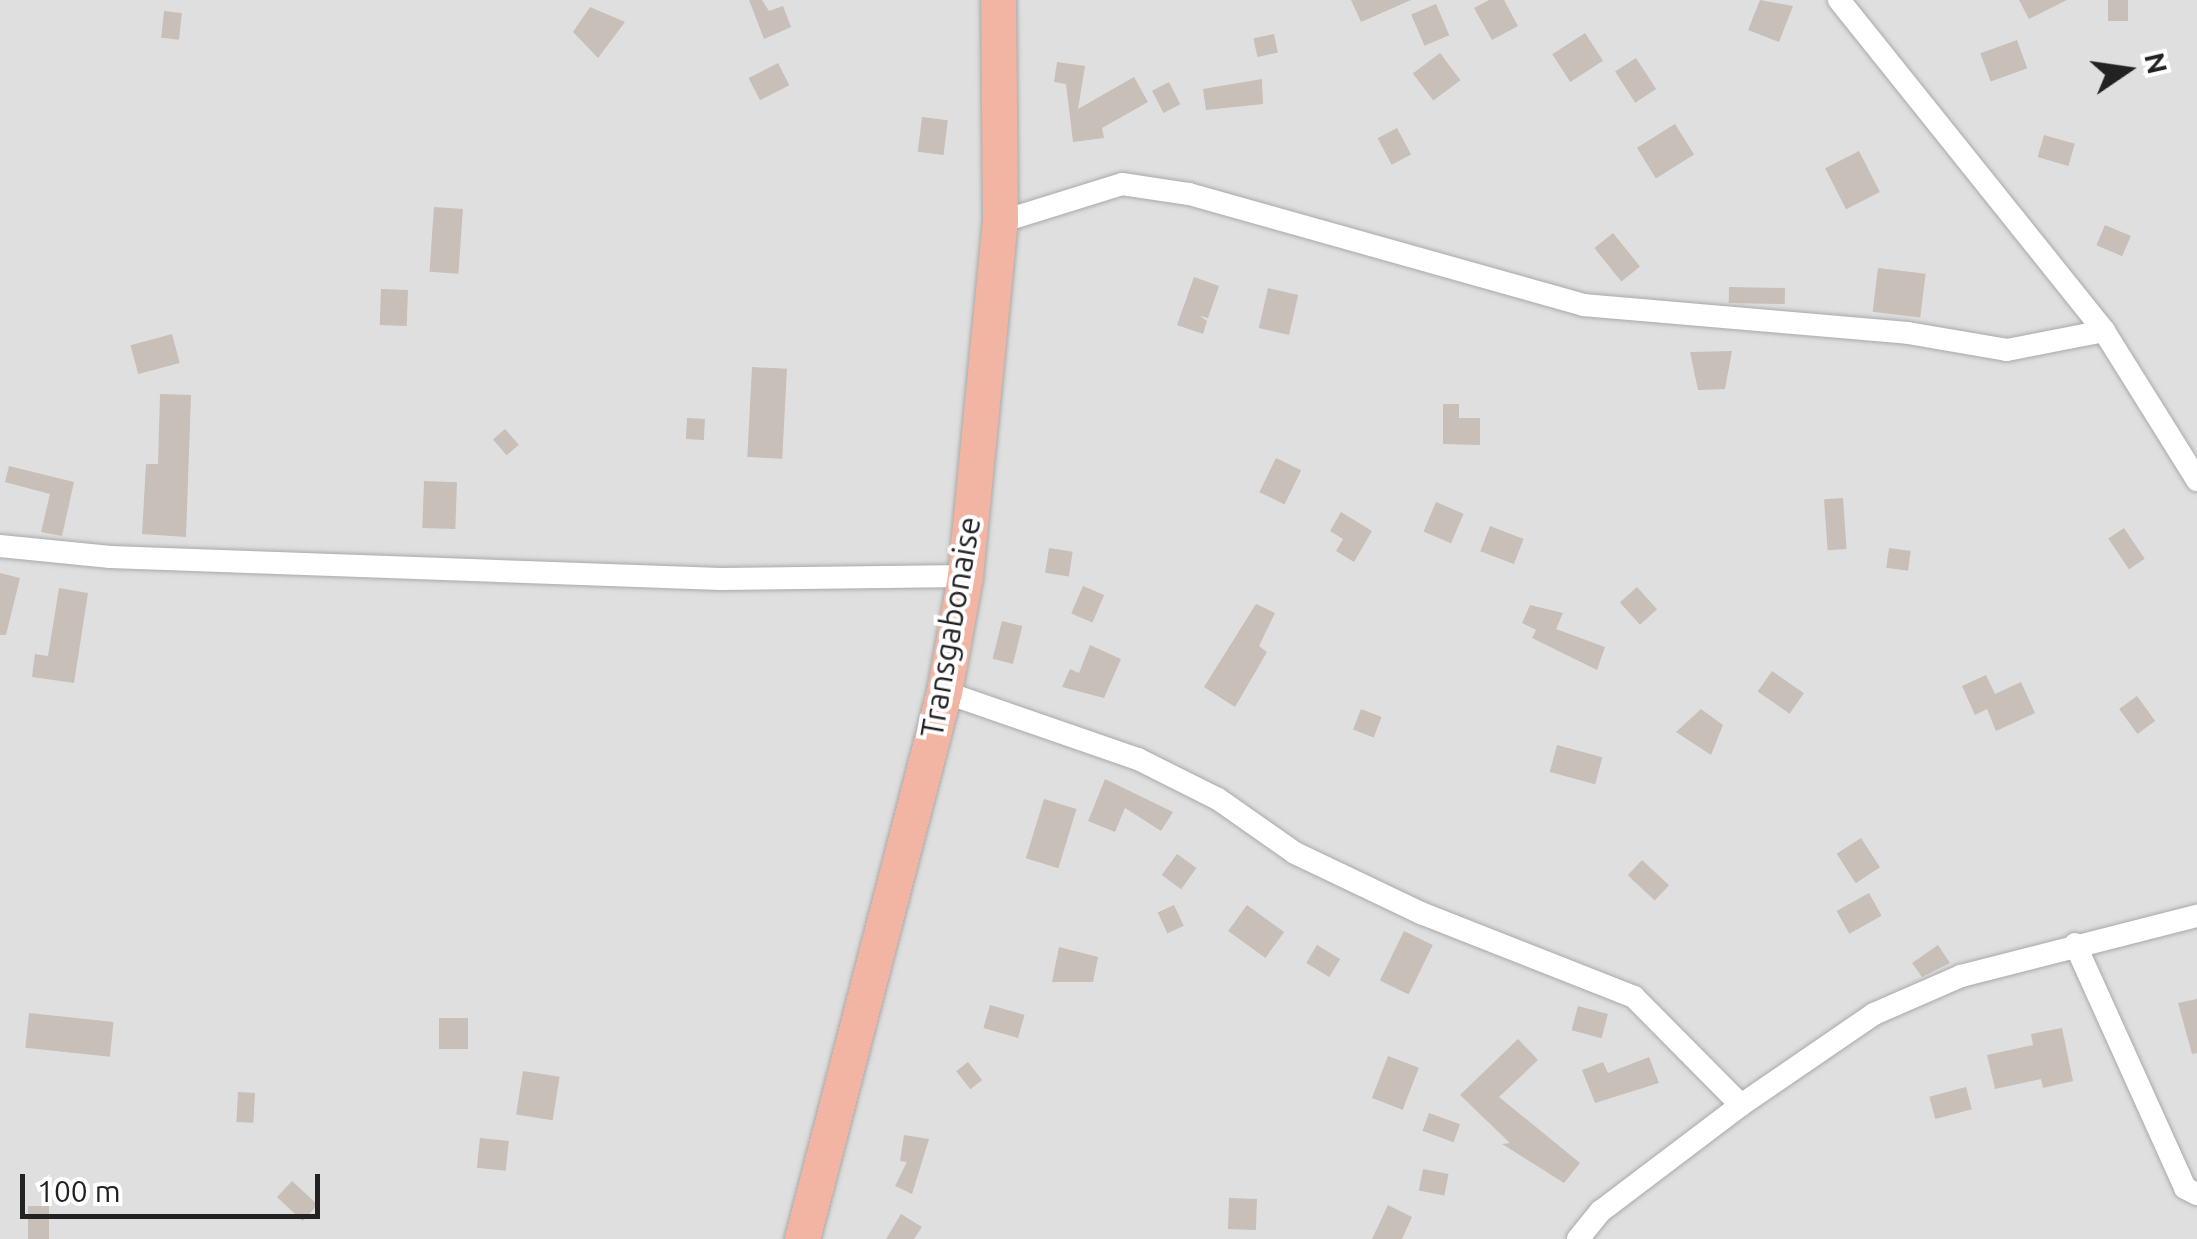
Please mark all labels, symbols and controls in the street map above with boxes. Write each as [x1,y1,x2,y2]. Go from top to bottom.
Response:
north arrow [2077,20,2177,120]
text: N [2139,49,2174,77]
street label: Transgabonaise [912,513,988,741]
scale bar [25,1154,325,1216]
text: 100 m [37,1174,121,1208]

